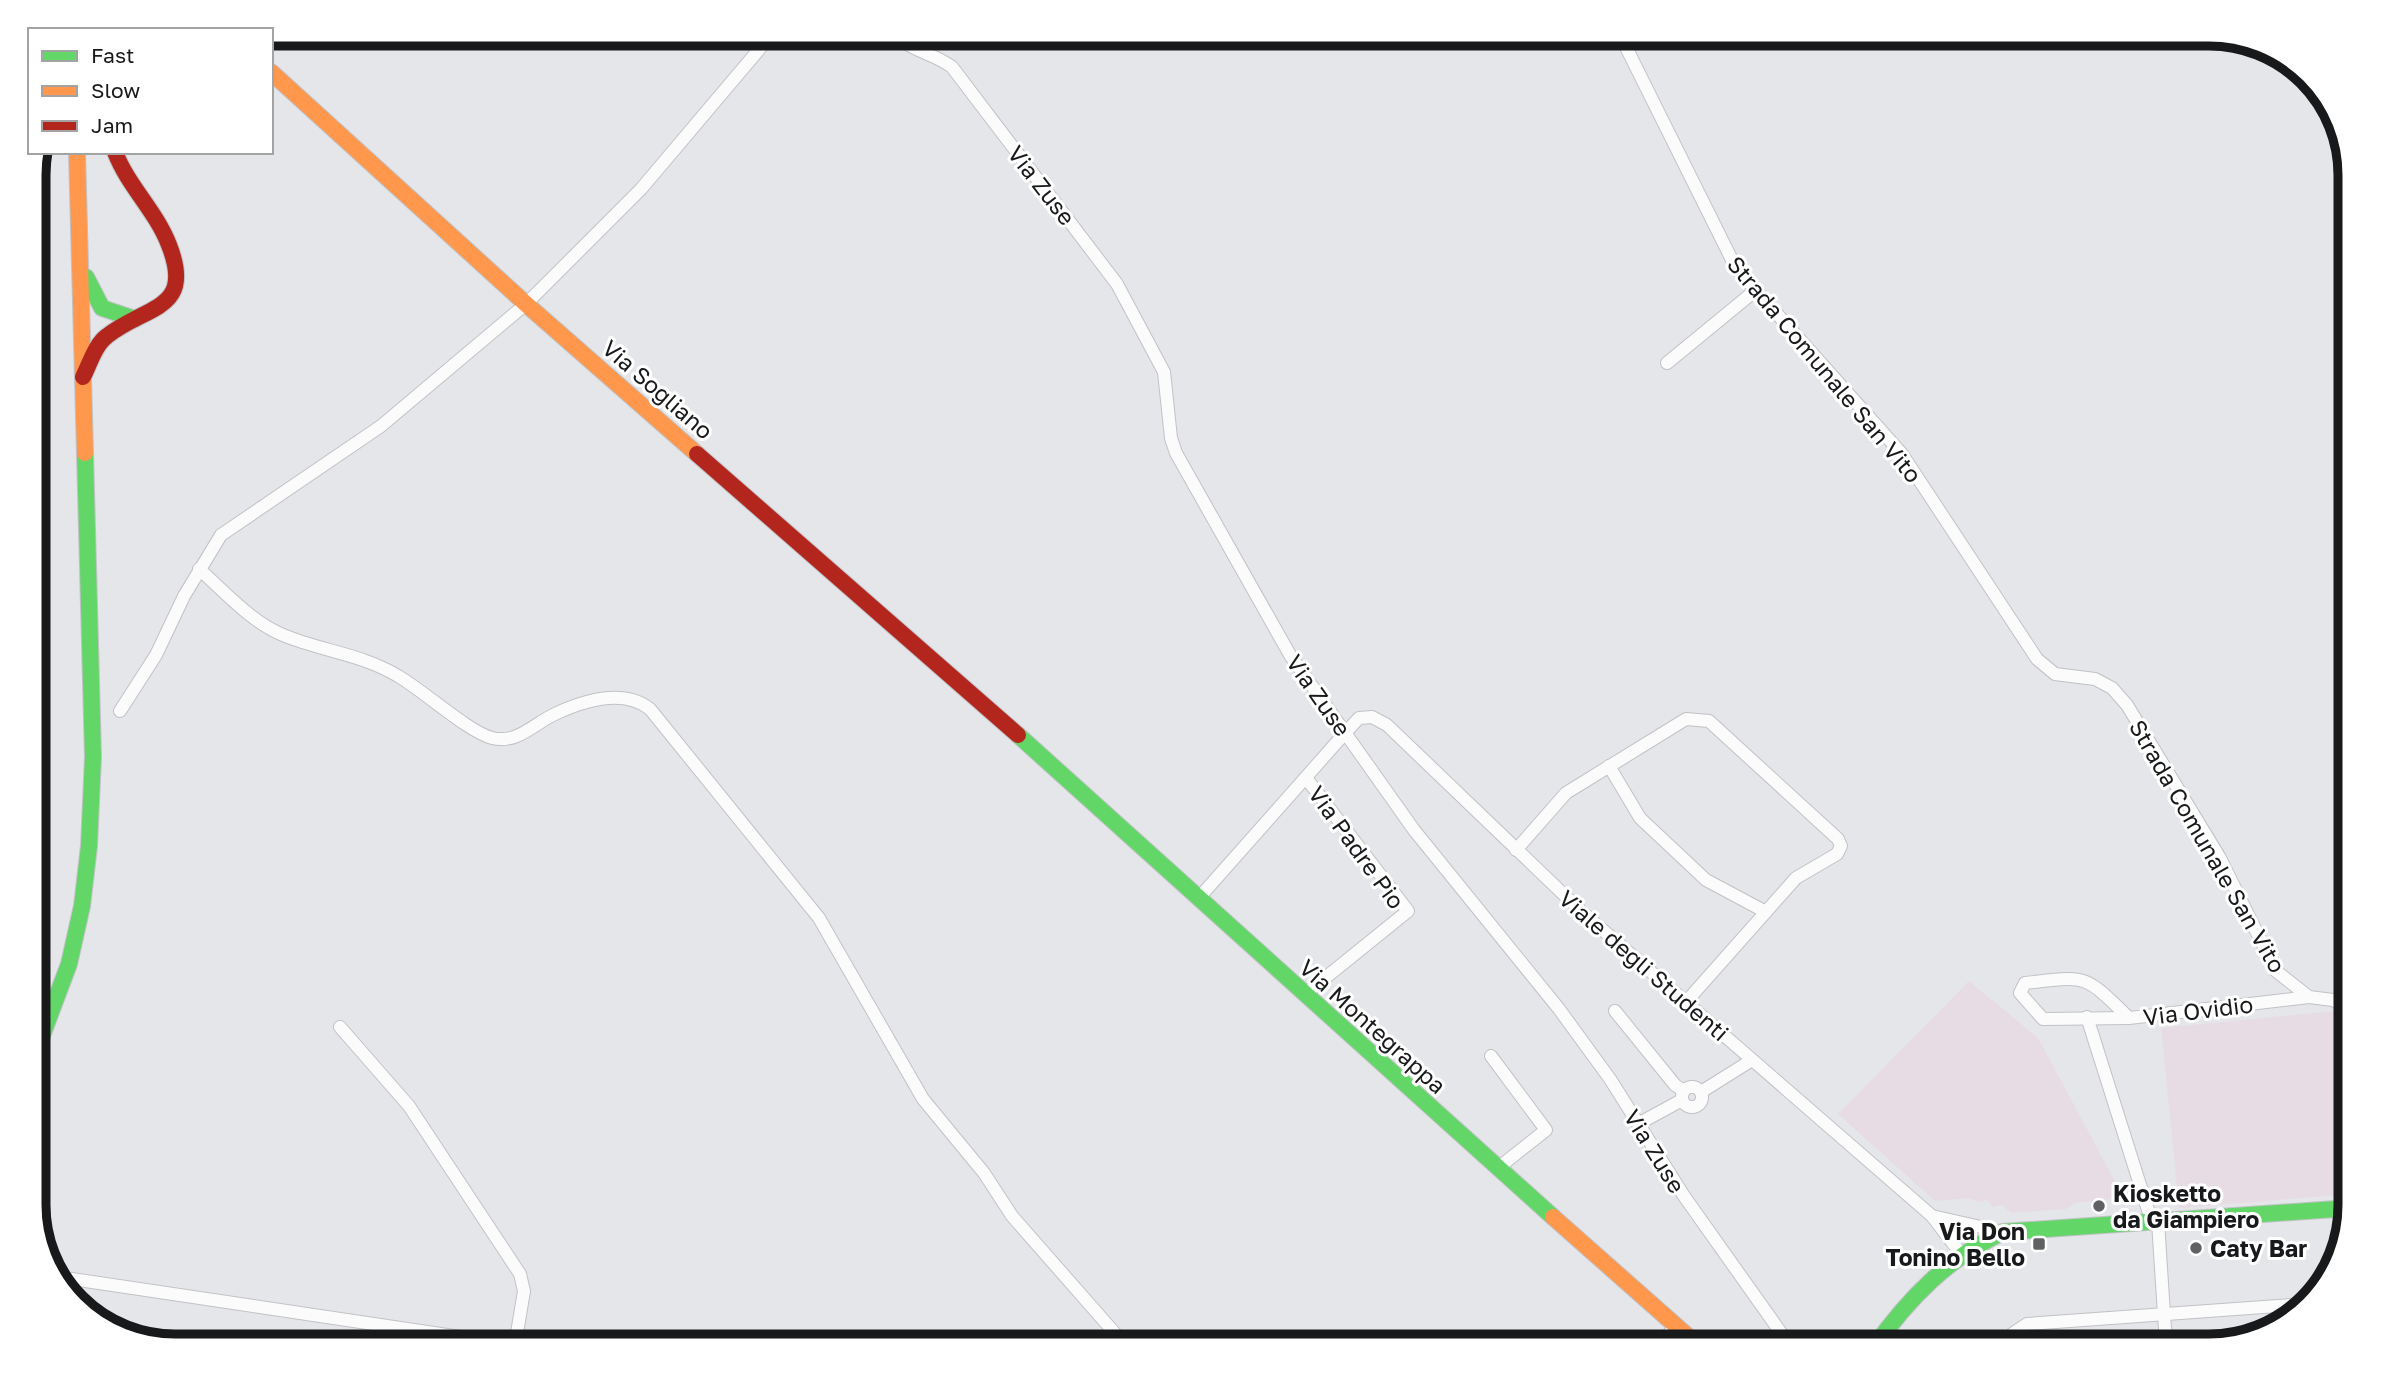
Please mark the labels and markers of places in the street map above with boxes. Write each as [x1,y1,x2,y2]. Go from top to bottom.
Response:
place label: Kiosketto da Giampiero [2113,1179,2260,1233]
marker: Kiosketto da Giampiero [2091,1198,2107,1214]
place label: Via Don Tonino Bello [1886,1217,2025,1271]
place label: Caty Bar [2210,1234,2307,1262]
marker: Via Don Tonino Bello [2031,1236,2047,1252]
marker: Caty Bar [2188,1240,2204,1256]

